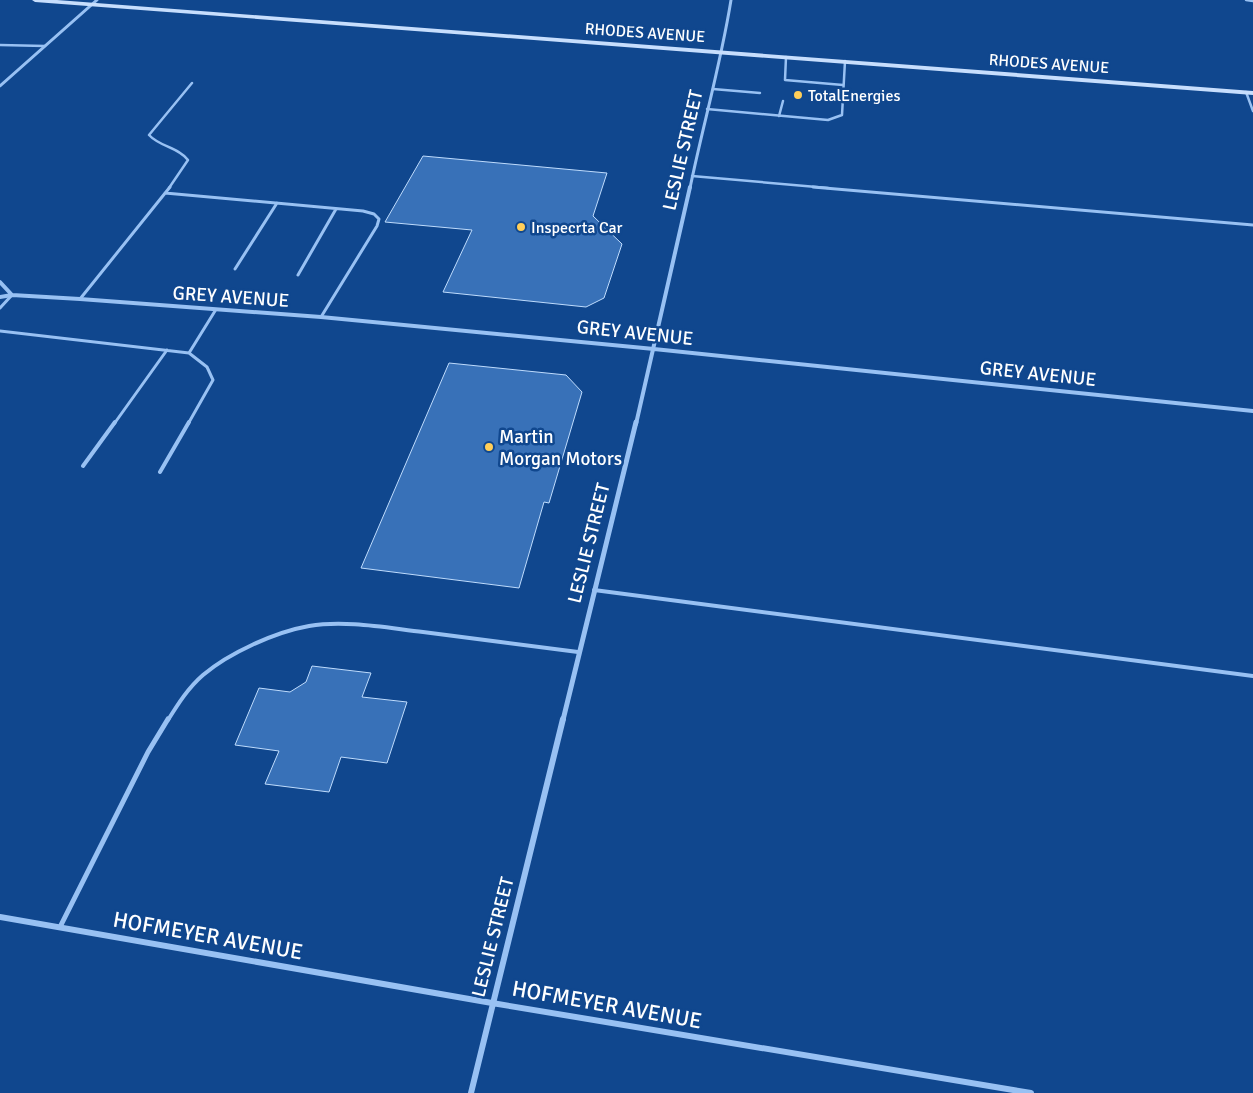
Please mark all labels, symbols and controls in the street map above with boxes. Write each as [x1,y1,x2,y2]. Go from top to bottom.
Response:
street label: RHODES AVENUE [584,19,706,47]
street label: RHODES AVENUE [988,50,1110,78]
place label: TotalEnergies [808,86,900,106]
street label: LESLIE STREET [657,87,709,213]
marker: TotalEnergies [792,89,804,101]
place label: Inspecrta Car [531,218,623,238]
marker: Inspecrta Car [515,221,527,233]
street label: GREY AVENUE [172,281,290,313]
street label: GREY AVENUE [576,315,694,351]
street label: GREY AVENUE [979,356,1097,392]
place label: Martin Morgan Motors [499,425,622,471]
marker: Martin Morgan Motors [483,441,495,453]
street label: LESLIE STREET [562,480,616,606]
street label: LESLIE STREET [466,874,520,1000]
street label: HOFMEYER AVENUE [111,906,305,965]
street label: HOFMEYER AVENUE [510,975,704,1034]

